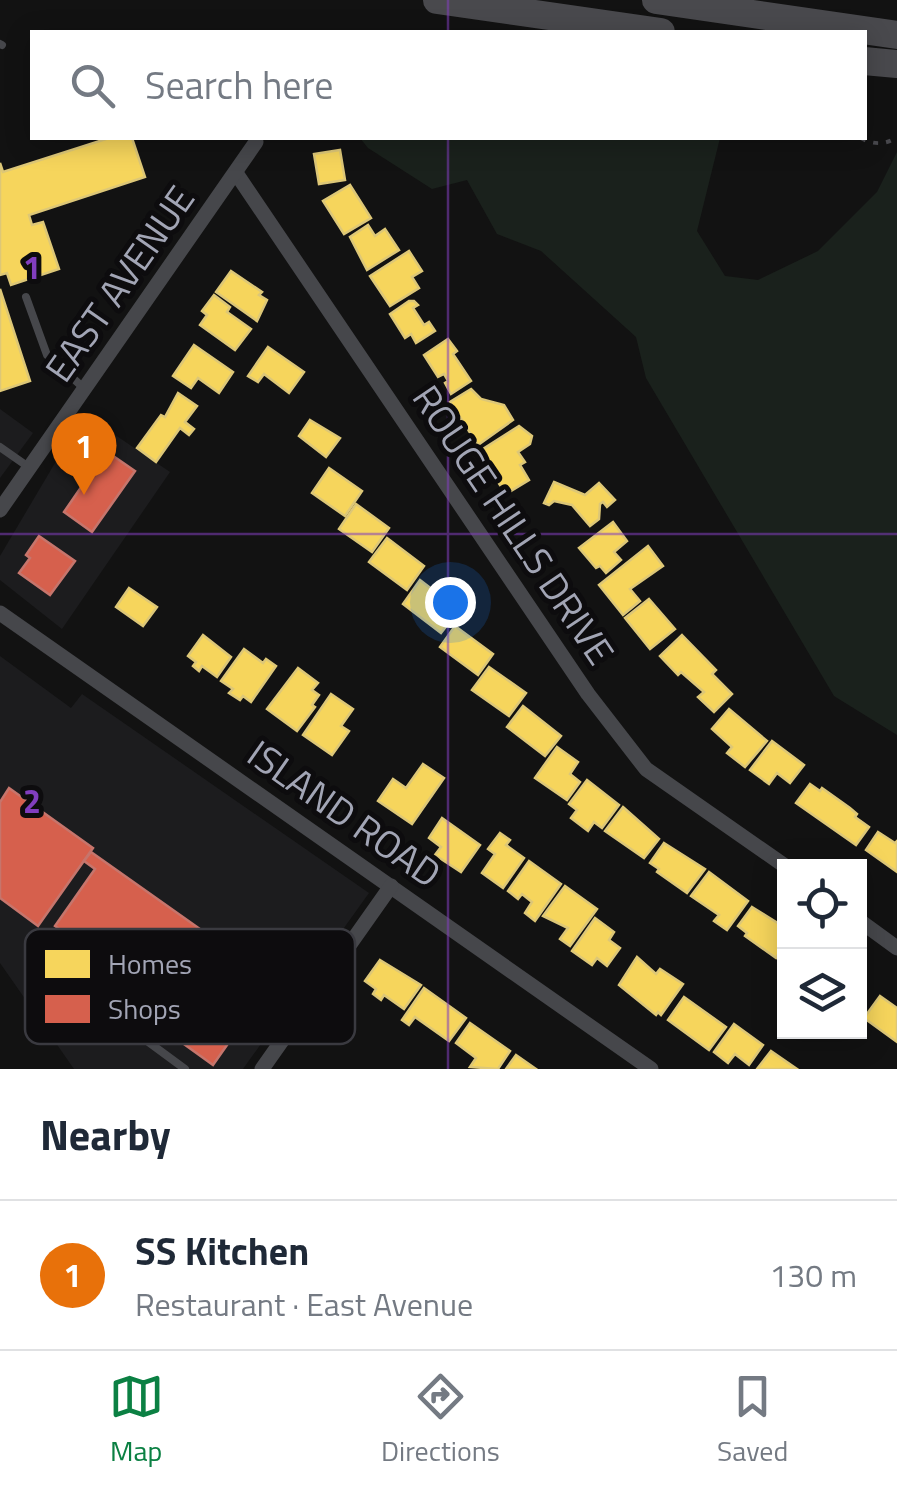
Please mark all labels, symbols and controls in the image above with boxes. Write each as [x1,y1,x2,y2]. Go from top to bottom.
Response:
search box [30,30,867,140]
text: Search here [145,56,333,114]
icon: search [65,58,120,113]
street label: EAST AVENUE [30,173,208,394]
text: 1 [23,243,41,291]
street label: ROUGE HILLS DRIVE [398,373,629,676]
pin: 1 [52,412,116,495]
your location [425,577,476,628]
street label: ISLAND ROAD [236,725,453,901]
text: 2 [23,777,41,825]
map controls [777,859,867,1039]
button: locate [777,859,867,949]
legend [25,929,355,1044]
text: Homes [108,942,192,985]
button: layers [777,949,867,1039]
text: Shops [108,987,181,1030]
text: Nearby [40,1102,171,1166]
text: SS Kitchen [135,1222,309,1280]
text: 1 [64,1251,81,1299]
text: 130 m [769,1251,857,1299]
text: Restaurant · East Avenue [135,1280,473,1328]
tab: Map [109,1369,164,1472]
tab: Directions [381,1369,500,1472]
tab: Saved [717,1369,788,1472]

